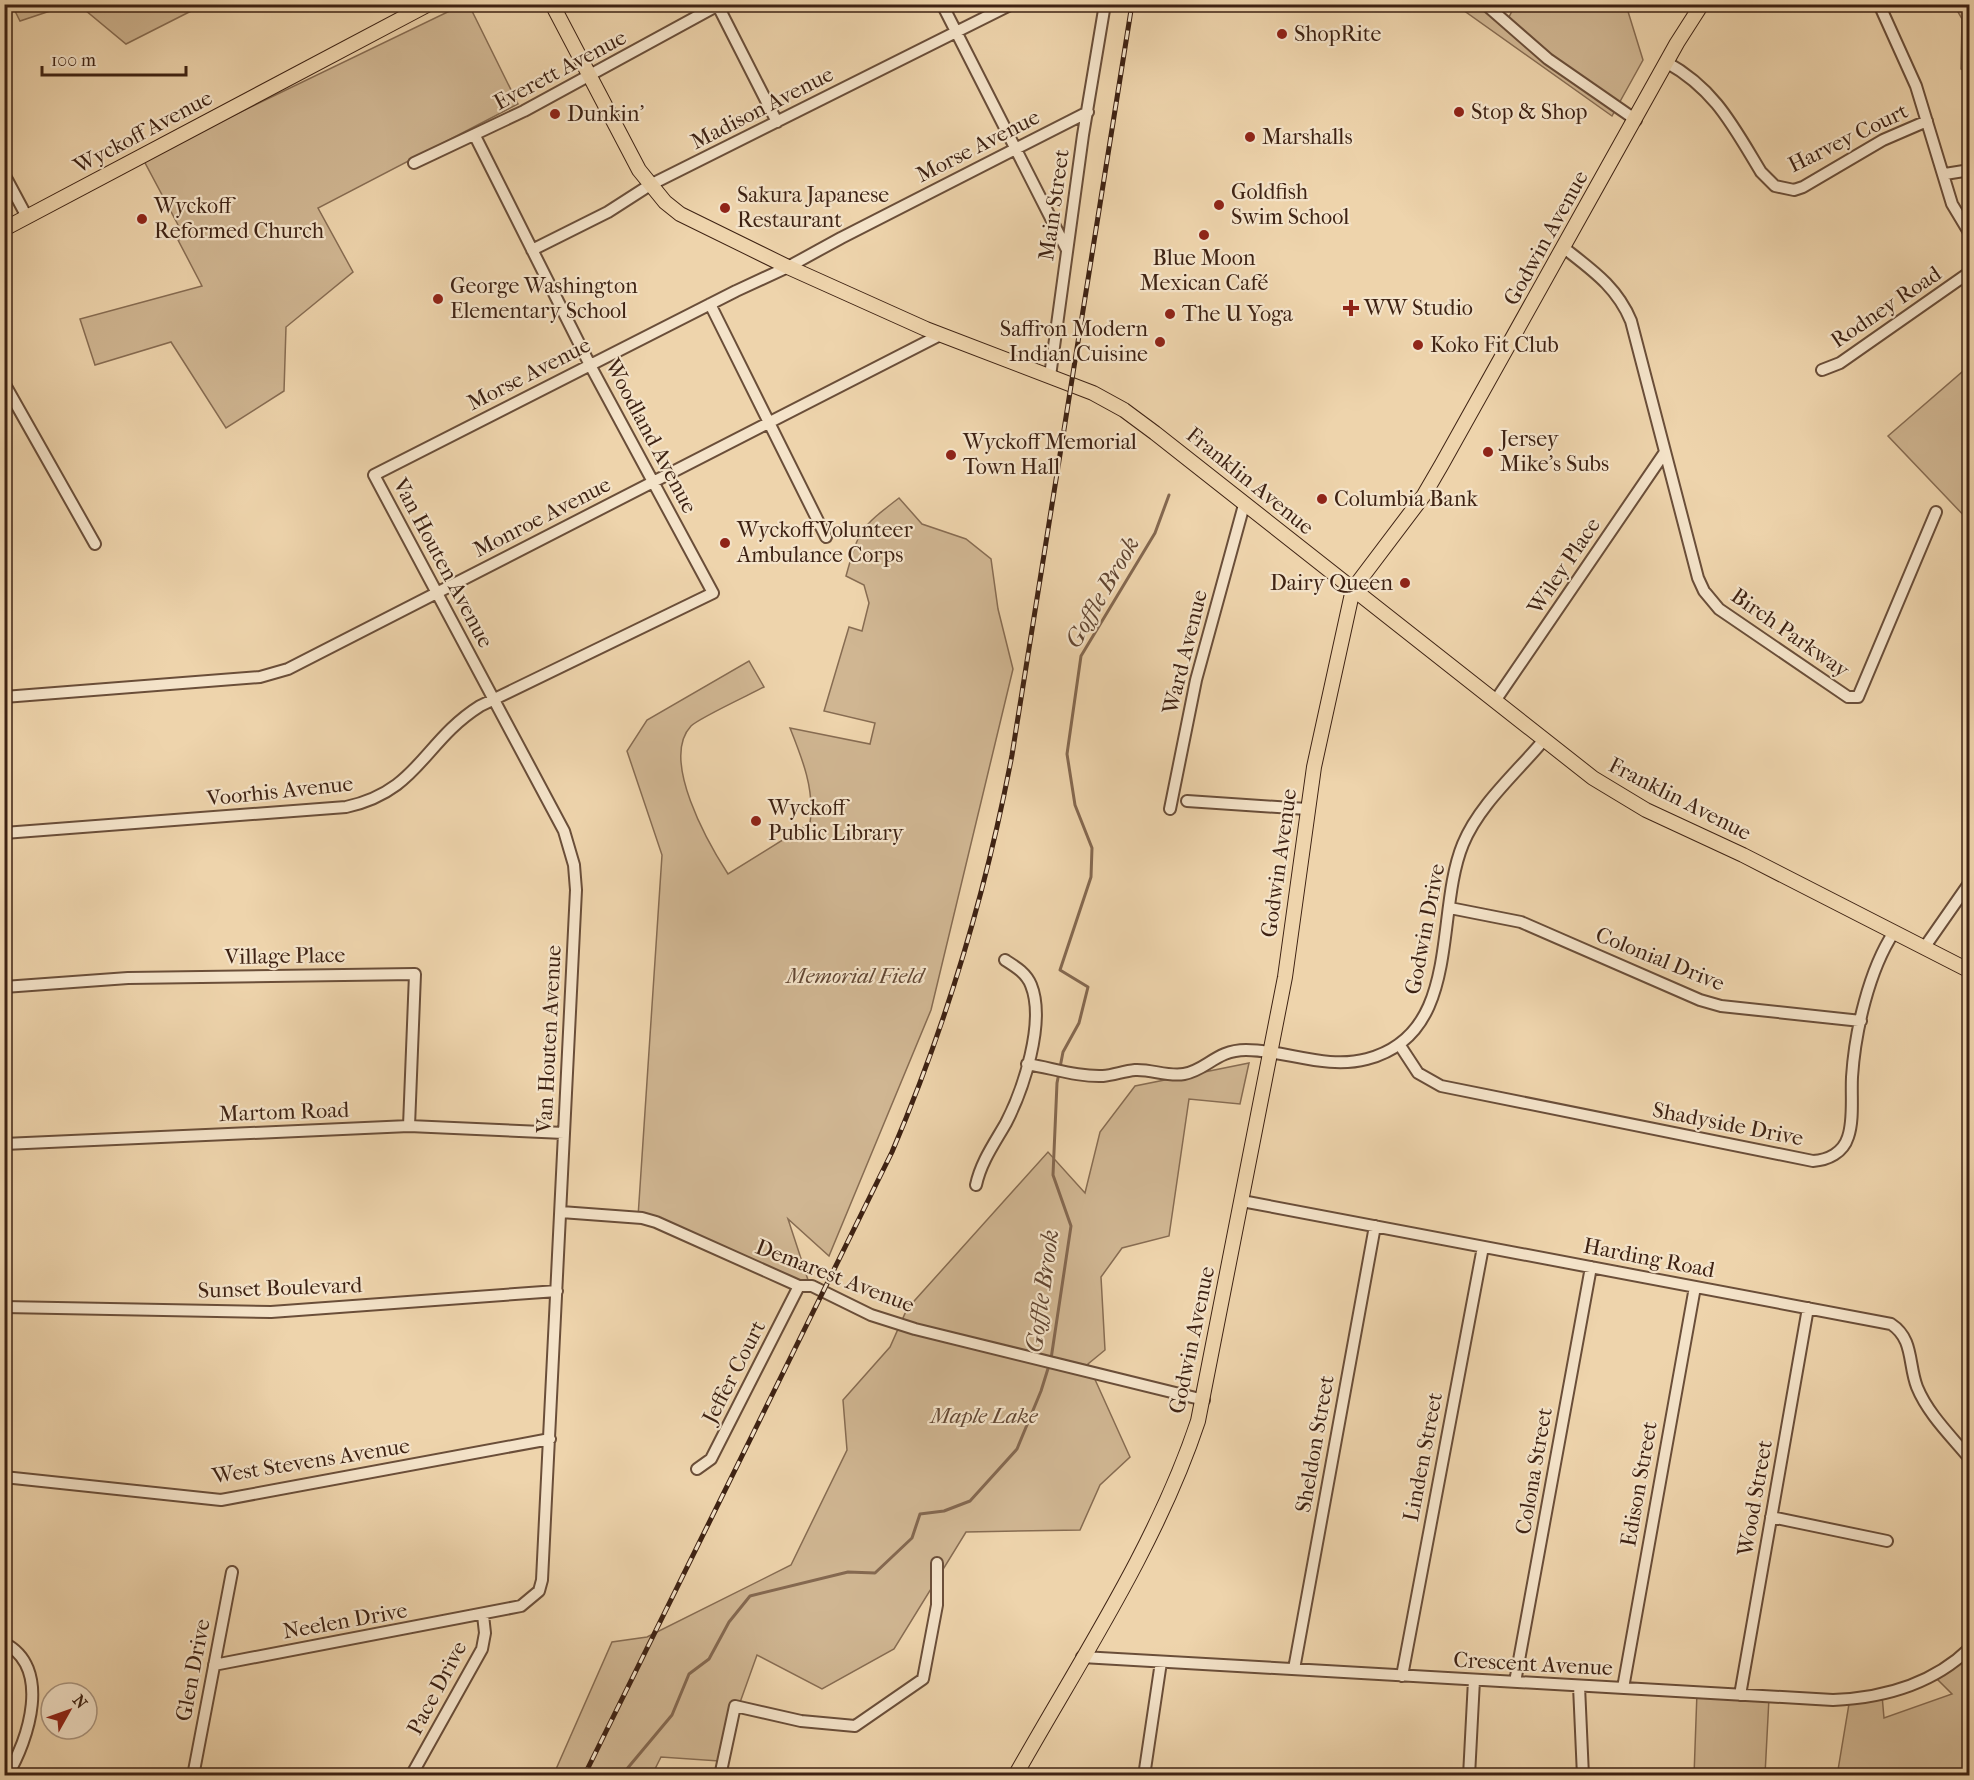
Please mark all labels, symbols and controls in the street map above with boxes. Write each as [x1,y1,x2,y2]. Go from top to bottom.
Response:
place label: ShopRite [1294,21,1382,47]
street label: Everett Avenue [489,24,631,116]
marker: ShopRite [1275,27,1289,41]
scale bar [42,39,186,77]
text: 100 m [51,50,96,71]
street label: Madison Avenue [686,61,838,155]
street label: Wyckoff Avenue [69,85,217,180]
street label: Harvey Court [1784,98,1912,178]
place label: Stop & Shop [1471,99,1588,125]
place label: Dunkin' [567,101,644,127]
street label: Morse Avenue [912,104,1044,188]
marker: Stop & Shop [1452,105,1466,119]
marker: Dunkin' [548,107,562,121]
place label: Marshalls [1262,124,1353,150]
marker: Marshalls [1243,130,1257,144]
street label: Main Street [1033,147,1075,262]
street label: Godwin Avenue [1498,166,1594,310]
place label: Goldfish Swim School [1231,179,1349,230]
place label: Sakura Japanese Restaurant [737,182,889,233]
place label: Wyckoff Reformed Church [153,193,325,244]
marker: Goldfish Swim School [1212,198,1226,212]
marker: Sakura Japanese Restaurant [718,201,732,215]
marker: Wyckoff Reformed Church [135,212,149,226]
marker: Blue Moon Mexican Café [1197,228,1211,242]
place label: Blue Moon Mexican Café [1140,245,1268,296]
street label: Rodney Road [1826,260,1947,353]
place label: George Washington Elementary School [450,273,638,324]
marker: George Washington Elementary School [431,292,445,306]
place label: WW Studio [1363,295,1473,321]
marker: WW Studio [1342,299,1360,317]
place label: The U Yoga [1182,301,1294,327]
marker: The U Yoga [1163,307,1177,321]
place label: Saffron Modern Indian Cuisine [1000,316,1148,367]
street label: Morse Avenue [463,332,595,416]
place label: Koko Fit Club [1430,332,1559,358]
marker: Saffron Modern Indian Cuisine [1153,335,1167,349]
marker: Koko Fit Club [1411,338,1425,352]
street label: Woodland Avenue [599,353,703,518]
street label: Franklin Avenue [1181,422,1319,540]
place label: Jersey Mike's Subs [1498,426,1609,477]
place label: Wyckoff Memorial Town Hall [962,429,1137,480]
marker: Jersey Mike's Subs [1481,445,1495,459]
marker: Wyckoff Memorial Town Hall [944,448,958,462]
street label: Monroe Avenue [469,471,615,563]
street label: Van Houten Avenue [387,473,499,652]
place label: Columbia Bank [1334,486,1478,512]
marker: Columbia Bank [1315,492,1329,506]
street label: Wiley Place [1522,513,1606,620]
place label: Wyckoff Volunteer Ambulance Corps [736,517,913,568]
water label: Goffle Brook [1059,531,1145,653]
marker: Wyckoff Volunteer Ambulance Corps [718,536,732,550]
place label: Dairy Queen [1270,570,1393,596]
marker: Dairy Queen [1398,576,1412,590]
street label: Birch Parkway [1726,583,1855,684]
street label: Ward Avenue [1157,587,1213,718]
street label: Franklin Avenue [1604,752,1756,846]
street label: Voorhis Avenue [205,770,355,812]
street label: Godwin Avenue [1256,787,1302,939]
place label: Wyckoff Public Library [767,795,905,846]
marker: Wyckoff Public Library [749,814,763,828]
street label: Godwin Drive [1400,861,1450,997]
street label: Colonial Drive [1592,921,1728,997]
street label: Village Place [223,942,346,970]
street label: Van Houten Avenue [531,944,567,1135]
park label: Memorial Field [784,963,927,989]
street label: Martom Road [218,1097,351,1127]
street label: Shadyside Drive [1650,1097,1806,1151]
water label: Goffle Brook [1020,1228,1064,1354]
street label: Harding Road [1581,1233,1718,1284]
street label: Demarest Avenue [752,1234,918,1318]
street label: Godwin Avenue [1164,1264,1220,1416]
street label: Sunset Boulevard [197,1272,364,1304]
street label: Jeffer Court [696,1316,771,1430]
street label: Sheldon Street [1290,1373,1340,1515]
street label: Linden Street [1398,1390,1448,1524]
park label: Maple Lake [928,1403,1039,1429]
street label: Colona Street [1510,1405,1558,1537]
street label: Edison Street [1615,1419,1663,1549]
street label: West Stevens Avenue [209,1433,412,1490]
street label: Wood Street [1732,1438,1778,1559]
street label: Neelen Drive [281,1597,409,1645]
street label: Glen Drive [170,1617,216,1723]
street label: Pace Drive [402,1637,473,1739]
street label: Crescent Avenue [1453,1647,1614,1681]
north arrow [39,1681,99,1741]
text: N [69,1691,92,1713]

